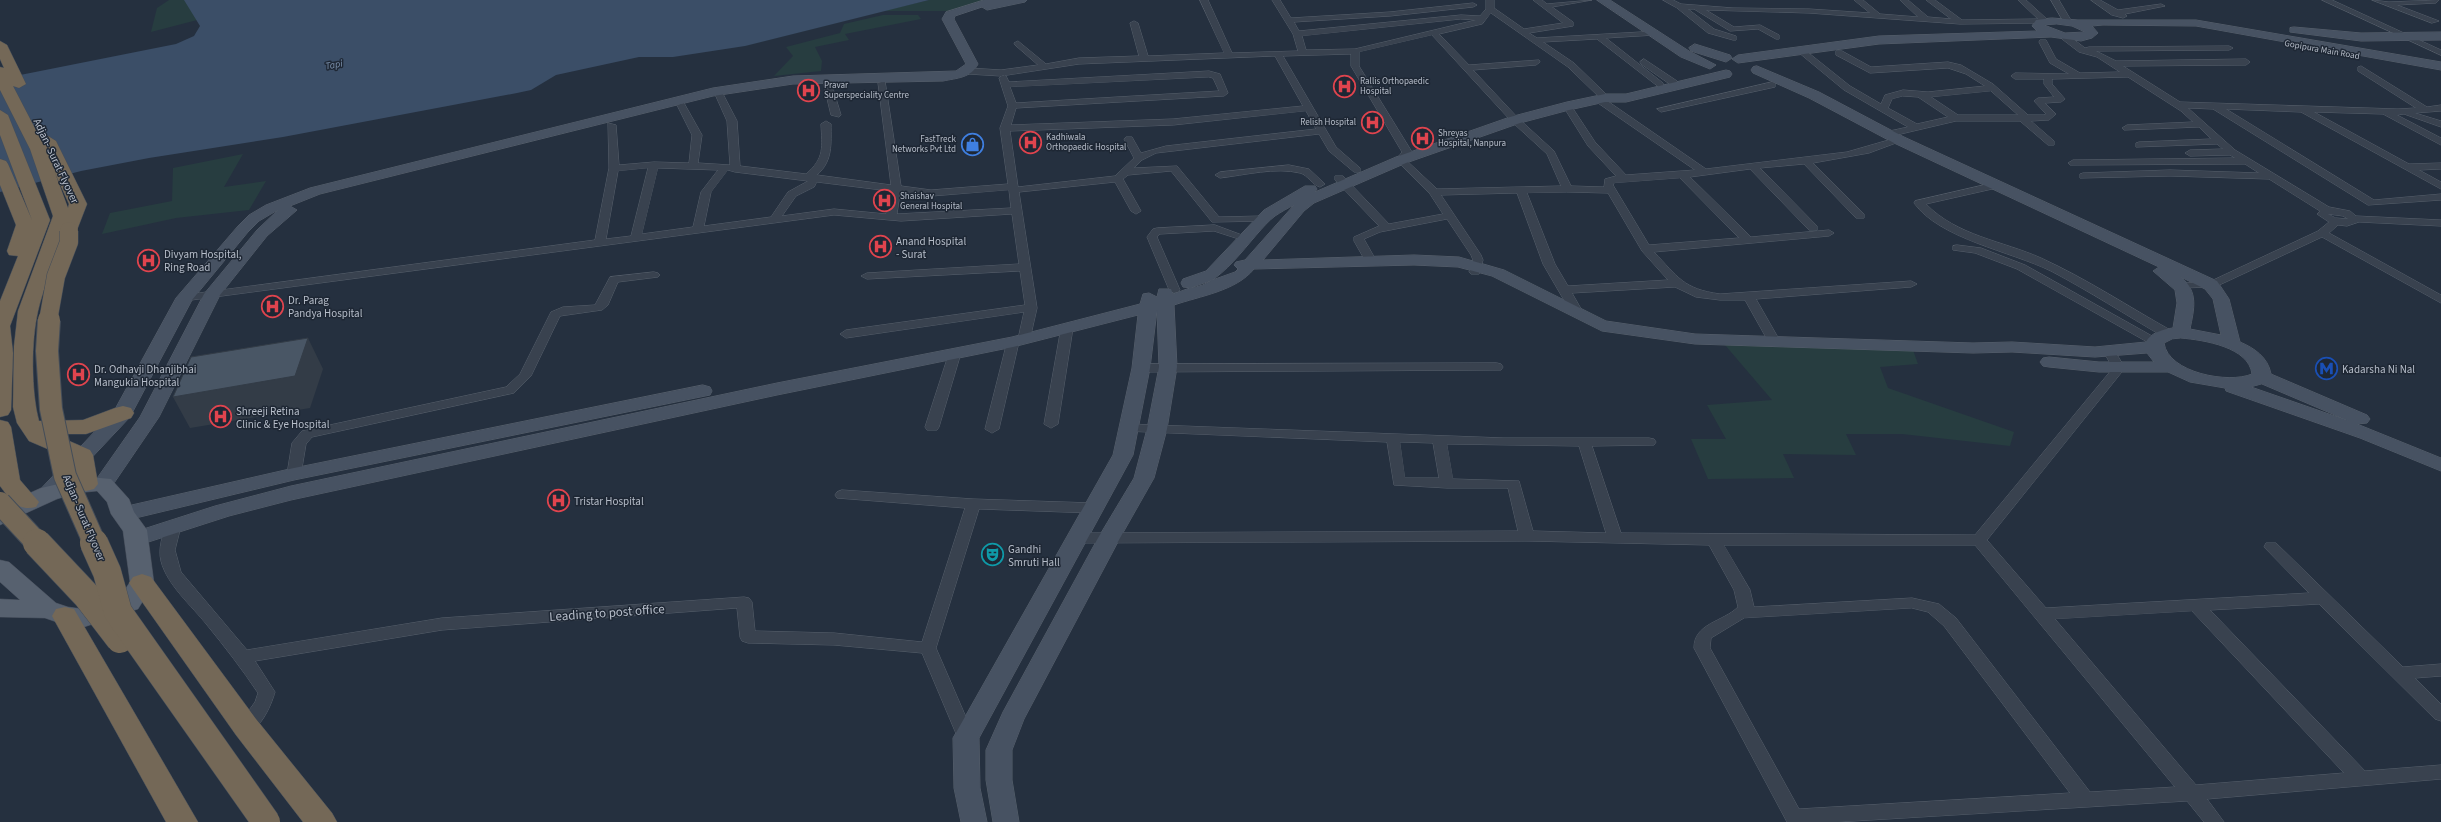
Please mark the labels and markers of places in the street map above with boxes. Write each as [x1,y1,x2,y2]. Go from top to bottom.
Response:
hospital icon: Rallis Orthopaedic Hospital [1332,73,1358,99]
place label: Rallis Orthopaedic Hospital [1360,75,1429,98]
hospital icon: Pravar Superspeciality Centre [796,77,822,103]
place label: Pravar Superspeciality Centre [824,79,909,102]
hospital icon: Relish Hospital [1359,109,1385,135]
place label: Relish Hospital [1300,116,1356,129]
hospital icon: Shreyas Hospital, Nanpura [1410,125,1436,151]
place label: Shreyas Hospital, Nanpura [1438,127,1506,150]
hospital icon: Kadhiwala Orthopaedic Hospital [1017,129,1043,155]
shop icon: FastTreck Networks Pvt Ltd [959,131,985,157]
place label: Kadhiwala Orthopaedic Hospital [1046,131,1126,154]
place label: FastTreck Networks Pvt Ltd [892,133,957,156]
hospital icon: Shaishav General Hospital [872,188,898,214]
place label: Shaishav General Hospital [900,190,962,213]
hospital icon: Anand Hospital - Surat [868,234,894,260]
place label: Anand Hospital - Surat [896,234,966,262]
hospital icon: Divyam Hospital, Ring Road [135,247,161,273]
place label: Divyam Hospital, Ring Road [164,247,242,275]
hospital icon: Dr. Parag Pandya Hospital [259,293,285,319]
place label: Dr. Parag Pandya Hospital [288,293,363,321]
metro station icon: Kadarsha Ni Nal [2313,356,2339,382]
hospital icon: Dr. Odhavji Dhanjibhai Mangukia Hospital [66,362,92,388]
place label: Dr. Odhavji Dhanjibhai Mangukia Hospital [94,362,197,390]
place label: Kadarsha Ni Nal [2342,362,2415,377]
hospital icon: Shreeji Retina Clinic & Eye Hospital [207,404,233,430]
place label: Shreeji Retina Clinic & Eye Hospital [236,404,330,432]
hospital icon: Tristar Hospital [545,488,571,514]
place label: Tristar Hospital [574,494,644,509]
theatre icon: Gandhi Smruti Hall [980,542,1006,568]
place label: Gandhi Smruti Hall [1008,542,1060,570]

